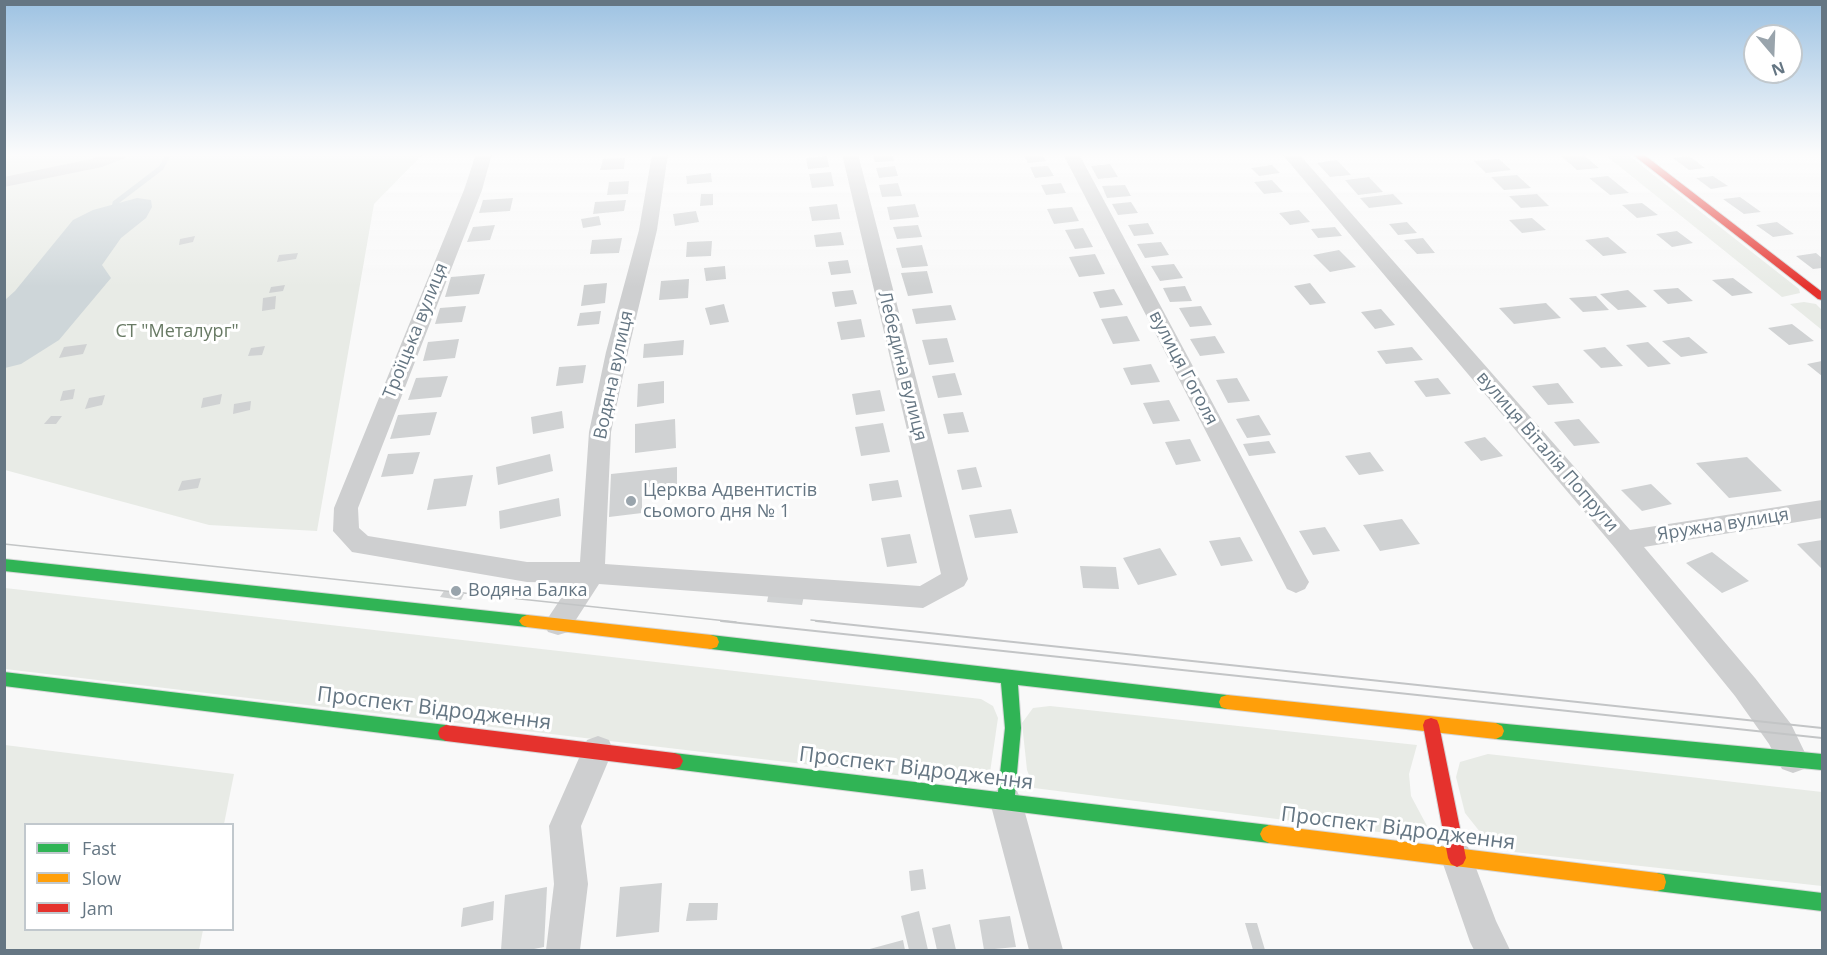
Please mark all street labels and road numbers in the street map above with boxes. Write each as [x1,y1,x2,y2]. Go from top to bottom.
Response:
street label: Троїцька вулиця [379,260,453,402]
street label: Лебедина вулиця [873,289,931,443]
street label: вулиця Гоголя [1144,307,1222,429]
street label: Водяна вулиця [590,309,638,441]
street label: вулиця Віталія Попруги [1471,367,1623,537]
street label: Яружна вулиця [1656,504,1790,546]
street label: Проспект Відродження [315,682,553,736]
street label: Проспект Відродження [797,742,1035,796]
street label: Проспект Відродження [1279,802,1517,856]

